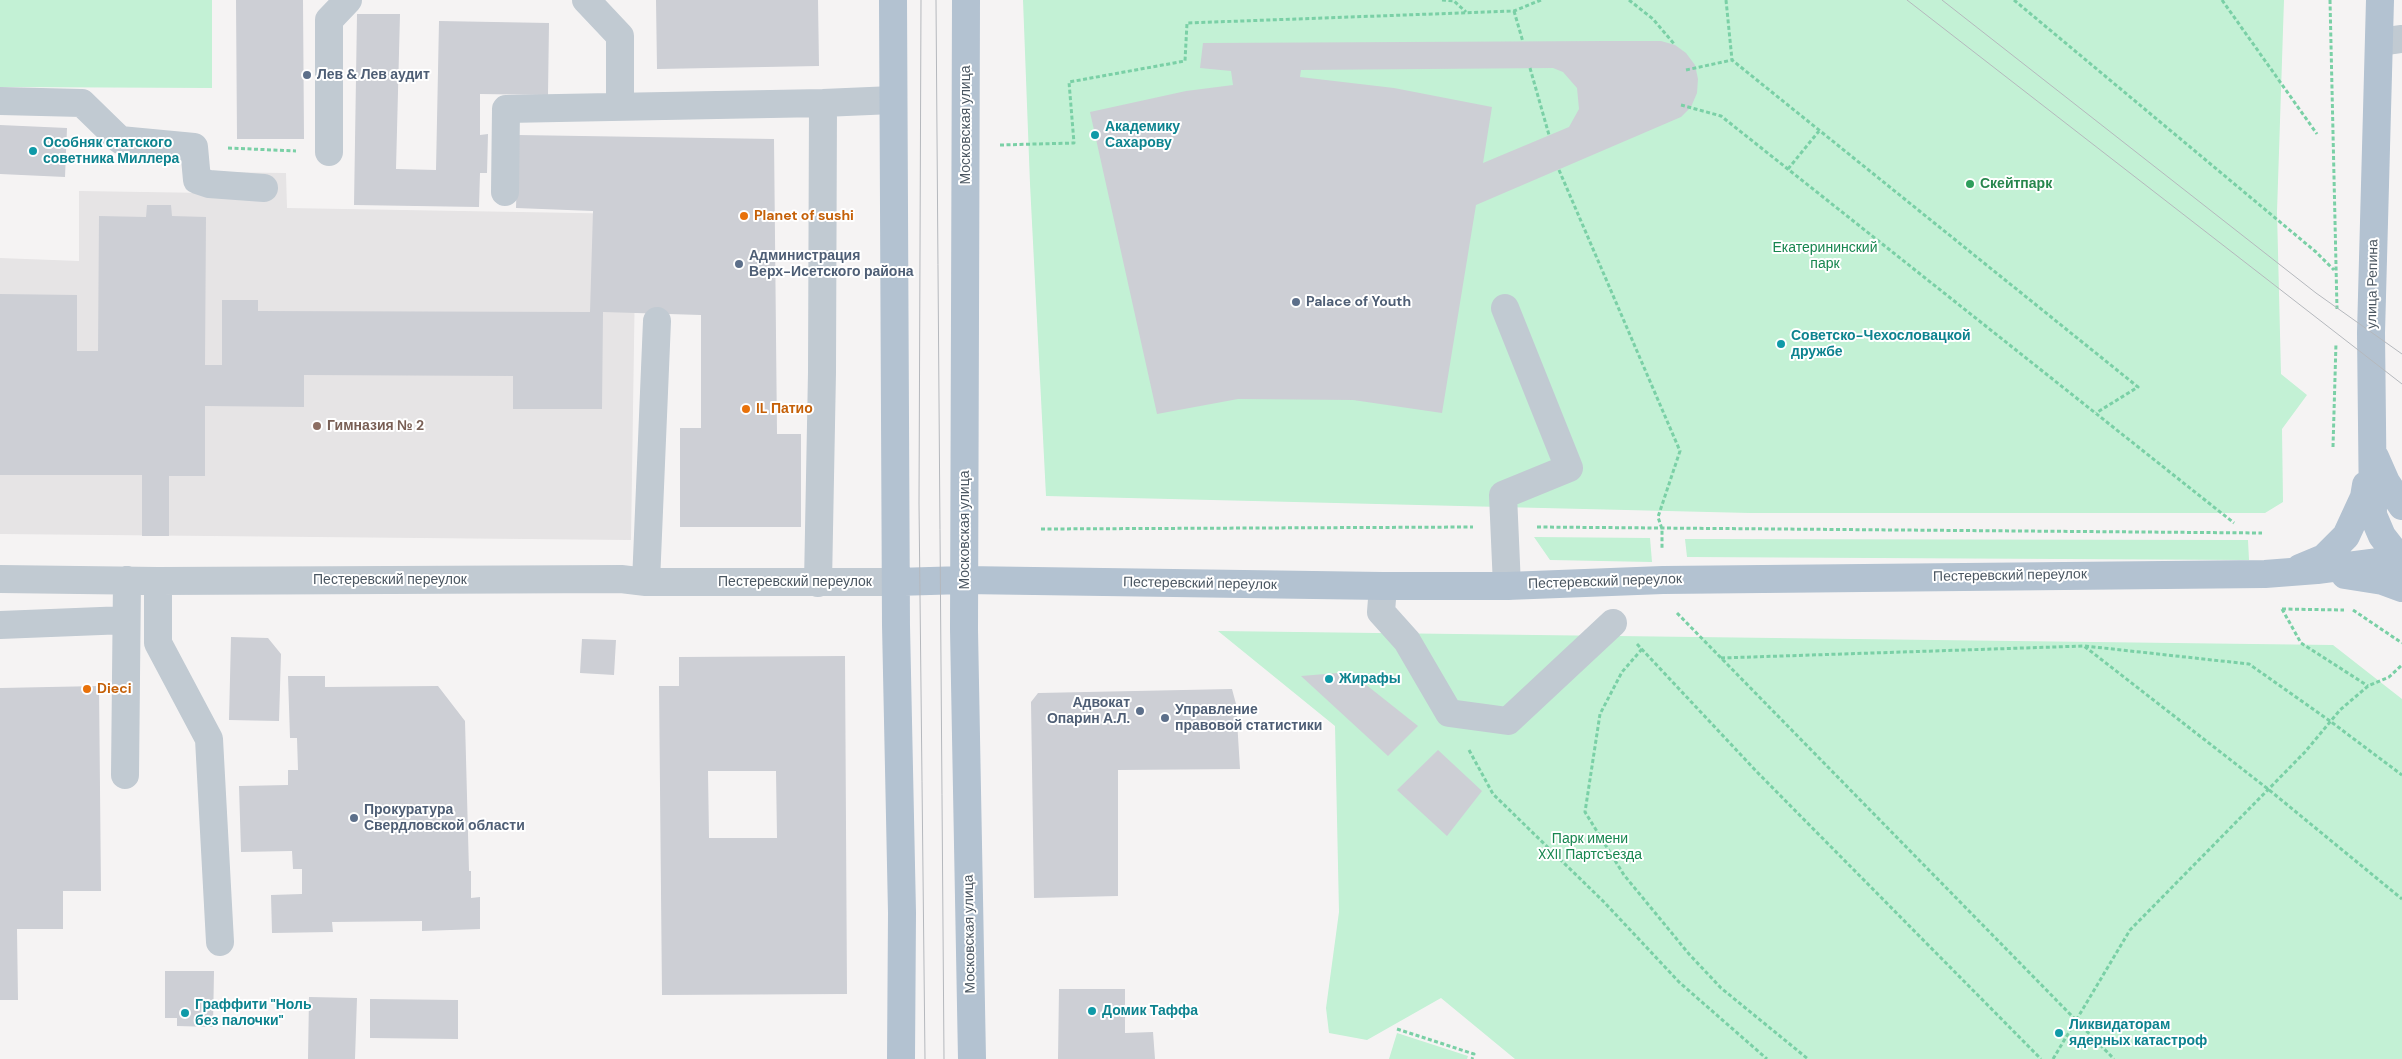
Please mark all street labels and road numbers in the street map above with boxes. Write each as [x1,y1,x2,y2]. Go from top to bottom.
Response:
street label: Московская улица [958,66,974,184]
street label: улица Репина [2364,239,2382,329]
street label: Московская улица [957,471,973,589]
street label: Пестеревский переулок [1933,566,2087,586]
street label: Пестеревский переулок [1528,571,1682,593]
street label: Пестеревский переулок [313,572,467,588]
street label: Пестеревский переулок [718,574,872,590]
street label: Пестеревский переулок [1123,574,1277,594]
street label: Московская улица [961,874,979,994]

